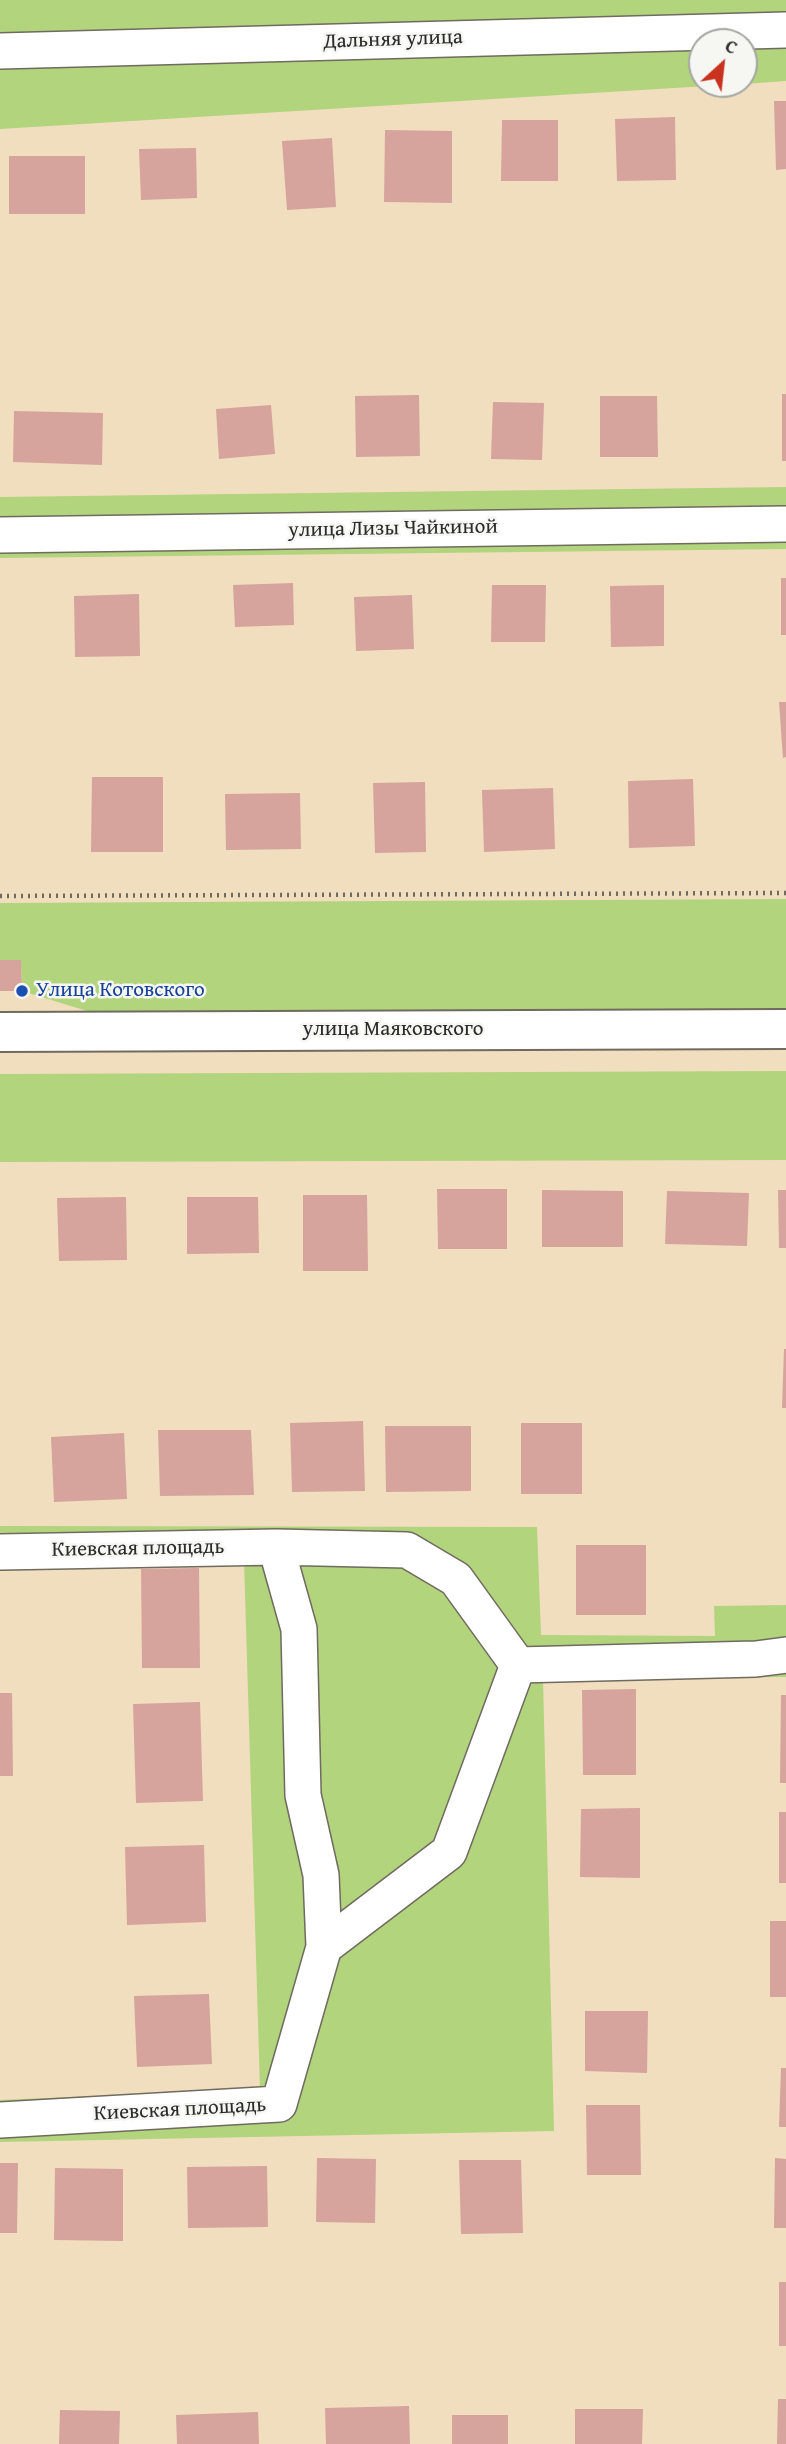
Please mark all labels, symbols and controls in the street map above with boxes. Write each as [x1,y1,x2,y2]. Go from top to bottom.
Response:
street label: Дальняя улица [323,25,463,55]
north arrow [688,28,758,98]
text: С [720,31,743,61]
street label: улица Лизы Чайкиной [288,515,498,543]
place label: Улица Котовского [36,978,205,1004]
marker: Улица Котовского [14,983,30,999]
street label: улица Маяковского [303,1017,483,1043]
street label: Киевская площадь [51,1535,225,1563]
street label: Киевская площадь [93,2093,267,2127]

